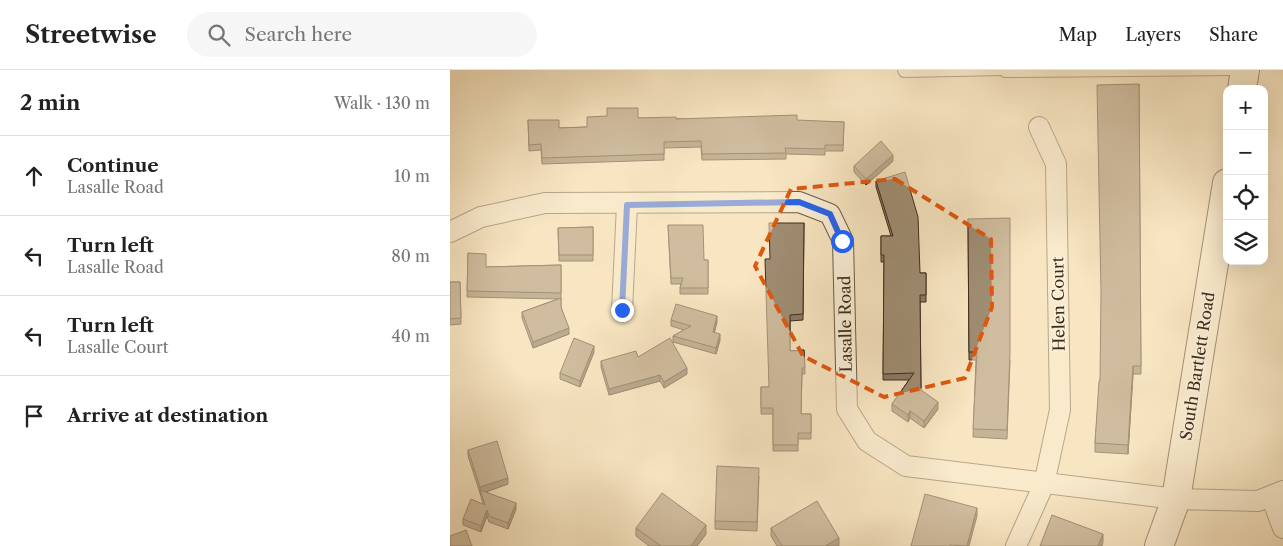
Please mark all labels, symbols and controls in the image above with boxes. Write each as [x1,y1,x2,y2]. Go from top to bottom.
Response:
search box [187,12,537,57]
text: Streetwise [25,20,157,49]
icon: search [205,21,233,49]
text: Search here [245,23,352,46]
text: Map [1059,24,1097,46]
text: Layers [1125,24,1181,46]
text: Share [1209,24,1258,46]
map controls [1223,85,1268,265]
button: + [1223,85,1268,130]
text: 2 min [20,90,80,115]
text: Walk · 130 m [334,93,430,113]
button: − [1223,130,1268,175]
text: Continue [67,154,159,177]
icon: ahead [20,162,48,190]
text: 10 m [394,166,430,186]
button: locate [1223,175,1268,220]
text: Lasalle Road [67,177,164,197]
button: layers [1223,220,1268,265]
route start [831,230,854,253]
text: Turn left [67,234,154,257]
icon: left [20,242,48,270]
text: 80 m [391,246,430,266]
street label: Helen Court [1047,256,1069,352]
text: Lasalle Road [67,257,164,277]
street label: Lasalle Road [834,275,856,372]
street label: South Bartlett Road [1175,290,1219,442]
route end [611,299,634,322]
text: Turn left [67,314,154,337]
icon: left [20,322,48,350]
text: 40 m [391,326,430,346]
text: Lasalle Court [67,337,168,357]
icon: arrive [20,402,48,430]
text: Arrive at destination [67,404,268,427]

